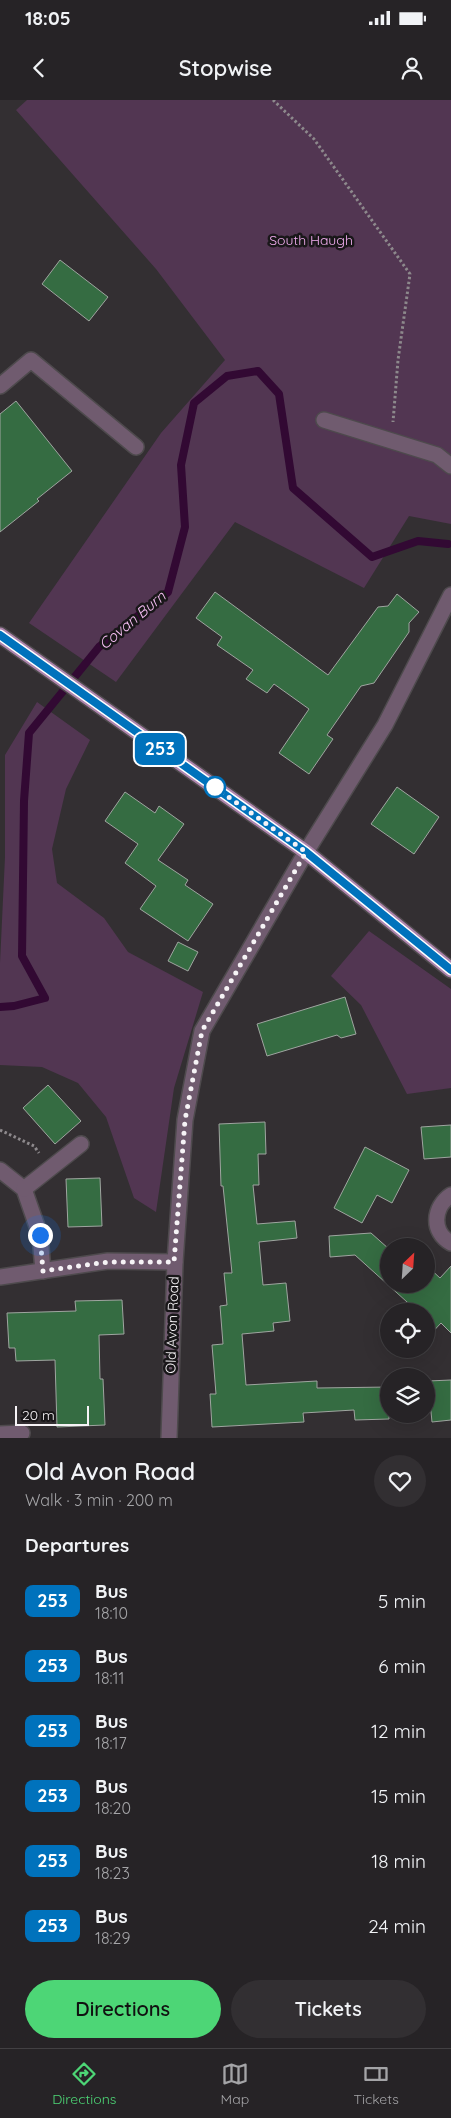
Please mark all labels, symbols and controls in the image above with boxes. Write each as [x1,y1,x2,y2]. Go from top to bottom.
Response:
text: 18:05 [25,6,71,30]
icon: back [25,54,53,82]
text: Stopwise [179,54,272,82]
icon: person [398,54,426,82]
park label: South Haugh [269,231,353,249]
water label: Covan Burn [95,586,169,653]
line badge: 253 [131,733,189,765]
text: 253 [145,737,175,760]
unlabelled marker [204,776,226,798]
your location [28,1223,53,1248]
north arrow [380,1238,435,1292]
map controls [380,1238,435,1423]
street label: Old Avon Road [161,1276,183,1374]
button: locate [380,1303,435,1358]
button: layers [380,1368,435,1423]
scale bar [15,1403,89,1426]
text: 20 m [22,1406,55,1424]
button: heart [374,1455,426,1507]
text: Old Avon Road [25,1456,195,1486]
text: Walk · 3 min · 200 m [25,1490,173,1510]
text: Departures [25,1533,129,1557]
text: Bus [95,1579,128,1603]
text: 253 [37,1589,68,1612]
text: 5 min [378,1589,426,1613]
text: 18:10 [95,1603,128,1623]
text: Bus [95,1644,128,1668]
text: 253 [37,1654,68,1677]
text: 6 min [378,1654,426,1678]
text: 18:11 [95,1668,124,1688]
text: Bus [95,1709,128,1733]
text: 253 [37,1719,68,1742]
text: 12 min [371,1719,426,1743]
text: 18:17 [95,1733,127,1753]
text: Bus [95,1774,128,1798]
text: 253 [37,1784,68,1807]
text: 15 min [371,1784,426,1808]
text: 18:20 [95,1798,131,1818]
text: Bus [95,1839,128,1863]
text: 253 [37,1849,68,1872]
text: 18 min [371,1849,426,1873]
text: 18:23 [95,1863,130,1883]
text: Bus [95,1904,128,1928]
text: 253 [37,1914,68,1937]
text: 24 min [368,1914,426,1938]
text: 18:29 [95,1928,130,1948]
button: Directions [25,1980,221,2038]
button: Tickets [231,1980,426,2038]
tab: Directions [52,2060,116,2108]
tab: Map [221,2060,249,2108]
tab: Tickets [353,2060,399,2108]

